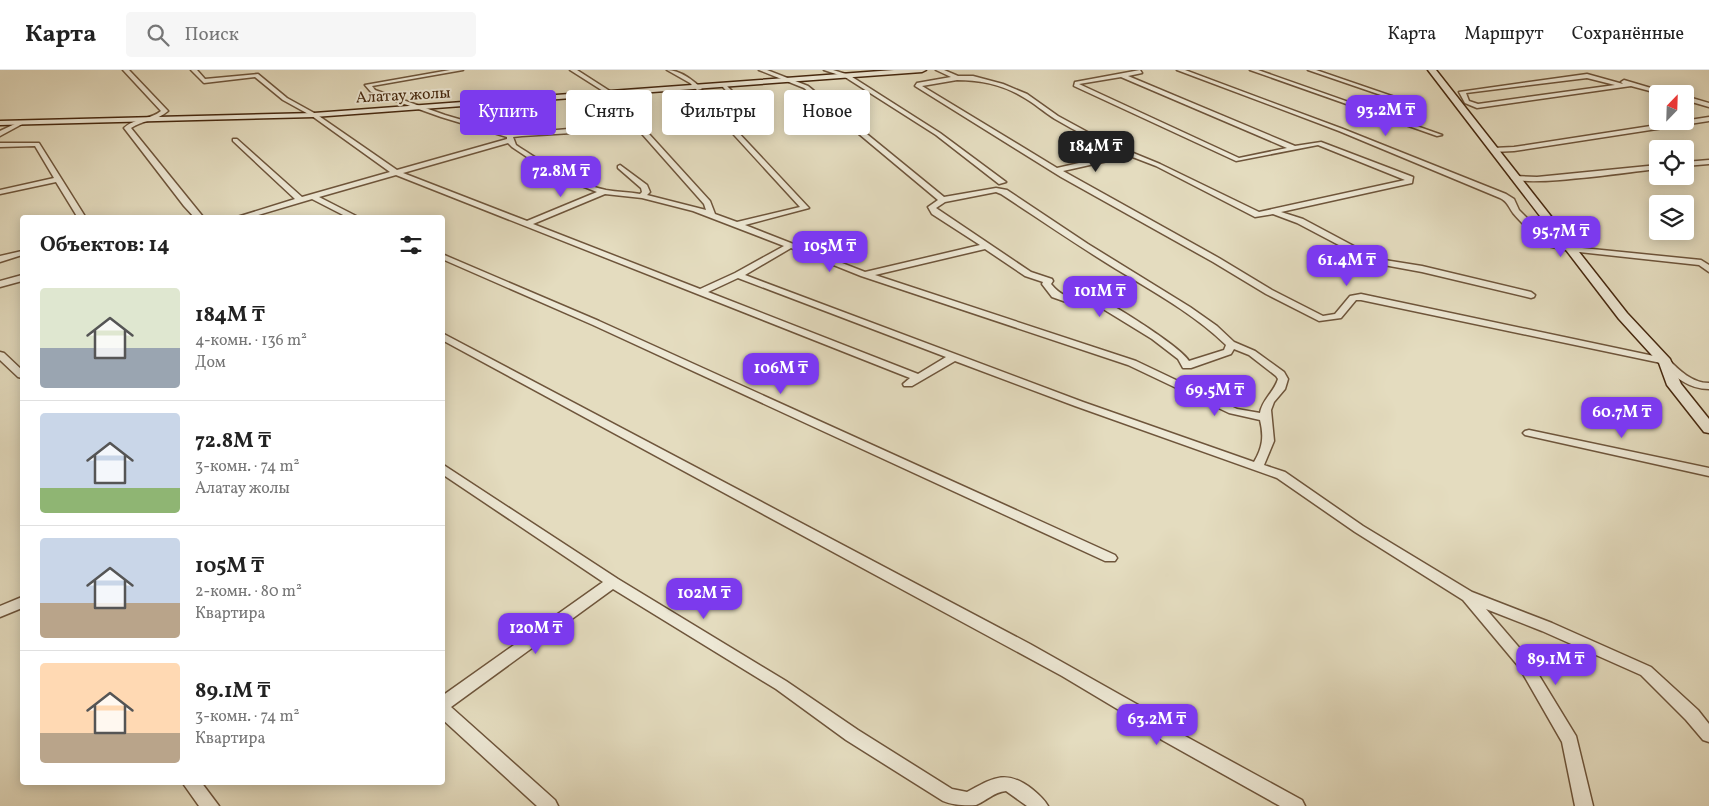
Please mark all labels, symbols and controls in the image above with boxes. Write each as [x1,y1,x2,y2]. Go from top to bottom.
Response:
search box [126,12,476,57]
text: Карта [25,18,96,52]
icon: search [144,21,172,49]
text: Поиск [184,22,239,48]
text: Карта [1387,22,1436,47]
text: Маршрут [1464,22,1544,47]
text: Сохранённые [1572,22,1684,47]
street label: Алатау жолы [355,83,451,109]
north arrow [1649,85,1694,130]
map controls [1649,85,1694,240]
chip: Купить [460,90,556,135]
chip: Снять [566,90,652,135]
chip: Фильтры [662,90,774,135]
chip: Новое [784,90,870,135]
pin: 93.2M ₸ [1340,94,1432,137]
text: 93.2M ₸ [1357,100,1415,122]
pin: 184M ₸ [1055,131,1137,173]
text: 184M ₸ [1069,136,1123,158]
button: locate [1649,140,1694,185]
pin: 72.8M ₸ [515,156,607,198]
text: 72.8M ₸ [532,161,590,183]
button: layers [1649,195,1694,240]
pin: 95.7M ₸ [1515,216,1607,258]
text: 95.7M ₸ [1532,221,1590,243]
pin: 105M ₸ [789,230,871,273]
text: Объектов: 14 [40,231,170,260]
icon: filters [397,231,425,259]
text: 105M ₸ [803,236,857,258]
pin: 61.4M ₸ [1301,244,1393,287]
text: 61.4M ₸ [1318,250,1376,272]
pin: 101M ₸ [1059,276,1141,318]
text: 101M ₸ [1074,281,1126,303]
text: 184M ₸ [195,301,265,330]
icon: home [80,308,140,368]
text: 4-комн. · 136 m² [195,330,307,352]
text: Дом [195,352,226,374]
pin: 106M ₸ [740,352,822,395]
text: 106M ₸ [754,358,808,380]
pin: 69.5M ₸ [1169,374,1261,417]
text: 69.5M ₸ [1186,380,1244,402]
pin: 60.7M ₸ [1576,396,1668,439]
text: 60.7M ₸ [1592,402,1652,424]
text: 72.8M ₸ [195,427,271,456]
icon: home [80,433,140,493]
text: 3-комн. · 74 m² [195,456,299,478]
text: Алатау жолы [195,478,290,500]
text: 105M ₸ [195,552,265,581]
icon: home [80,558,140,618]
pin: 102M ₸ [663,578,745,620]
text: 2-комн. · 80 m² [195,581,302,603]
text: 102M ₸ [677,583,731,605]
text: Квартира [195,603,265,625]
pin: 120M ₸ [495,612,577,655]
text: 120M ₸ [509,618,563,640]
pin: 89.1M ₸ [1510,644,1602,686]
text: 89.1M ₸ [1527,649,1585,671]
text: 89.1M ₸ [195,677,271,706]
icon: home [80,683,140,743]
pin: 63.2M ₸ [1111,704,1203,746]
text: 3-комн. · 74 m² [195,706,299,728]
text: 63.2M ₸ [1128,709,1186,731]
text: Квартира [195,728,265,750]

